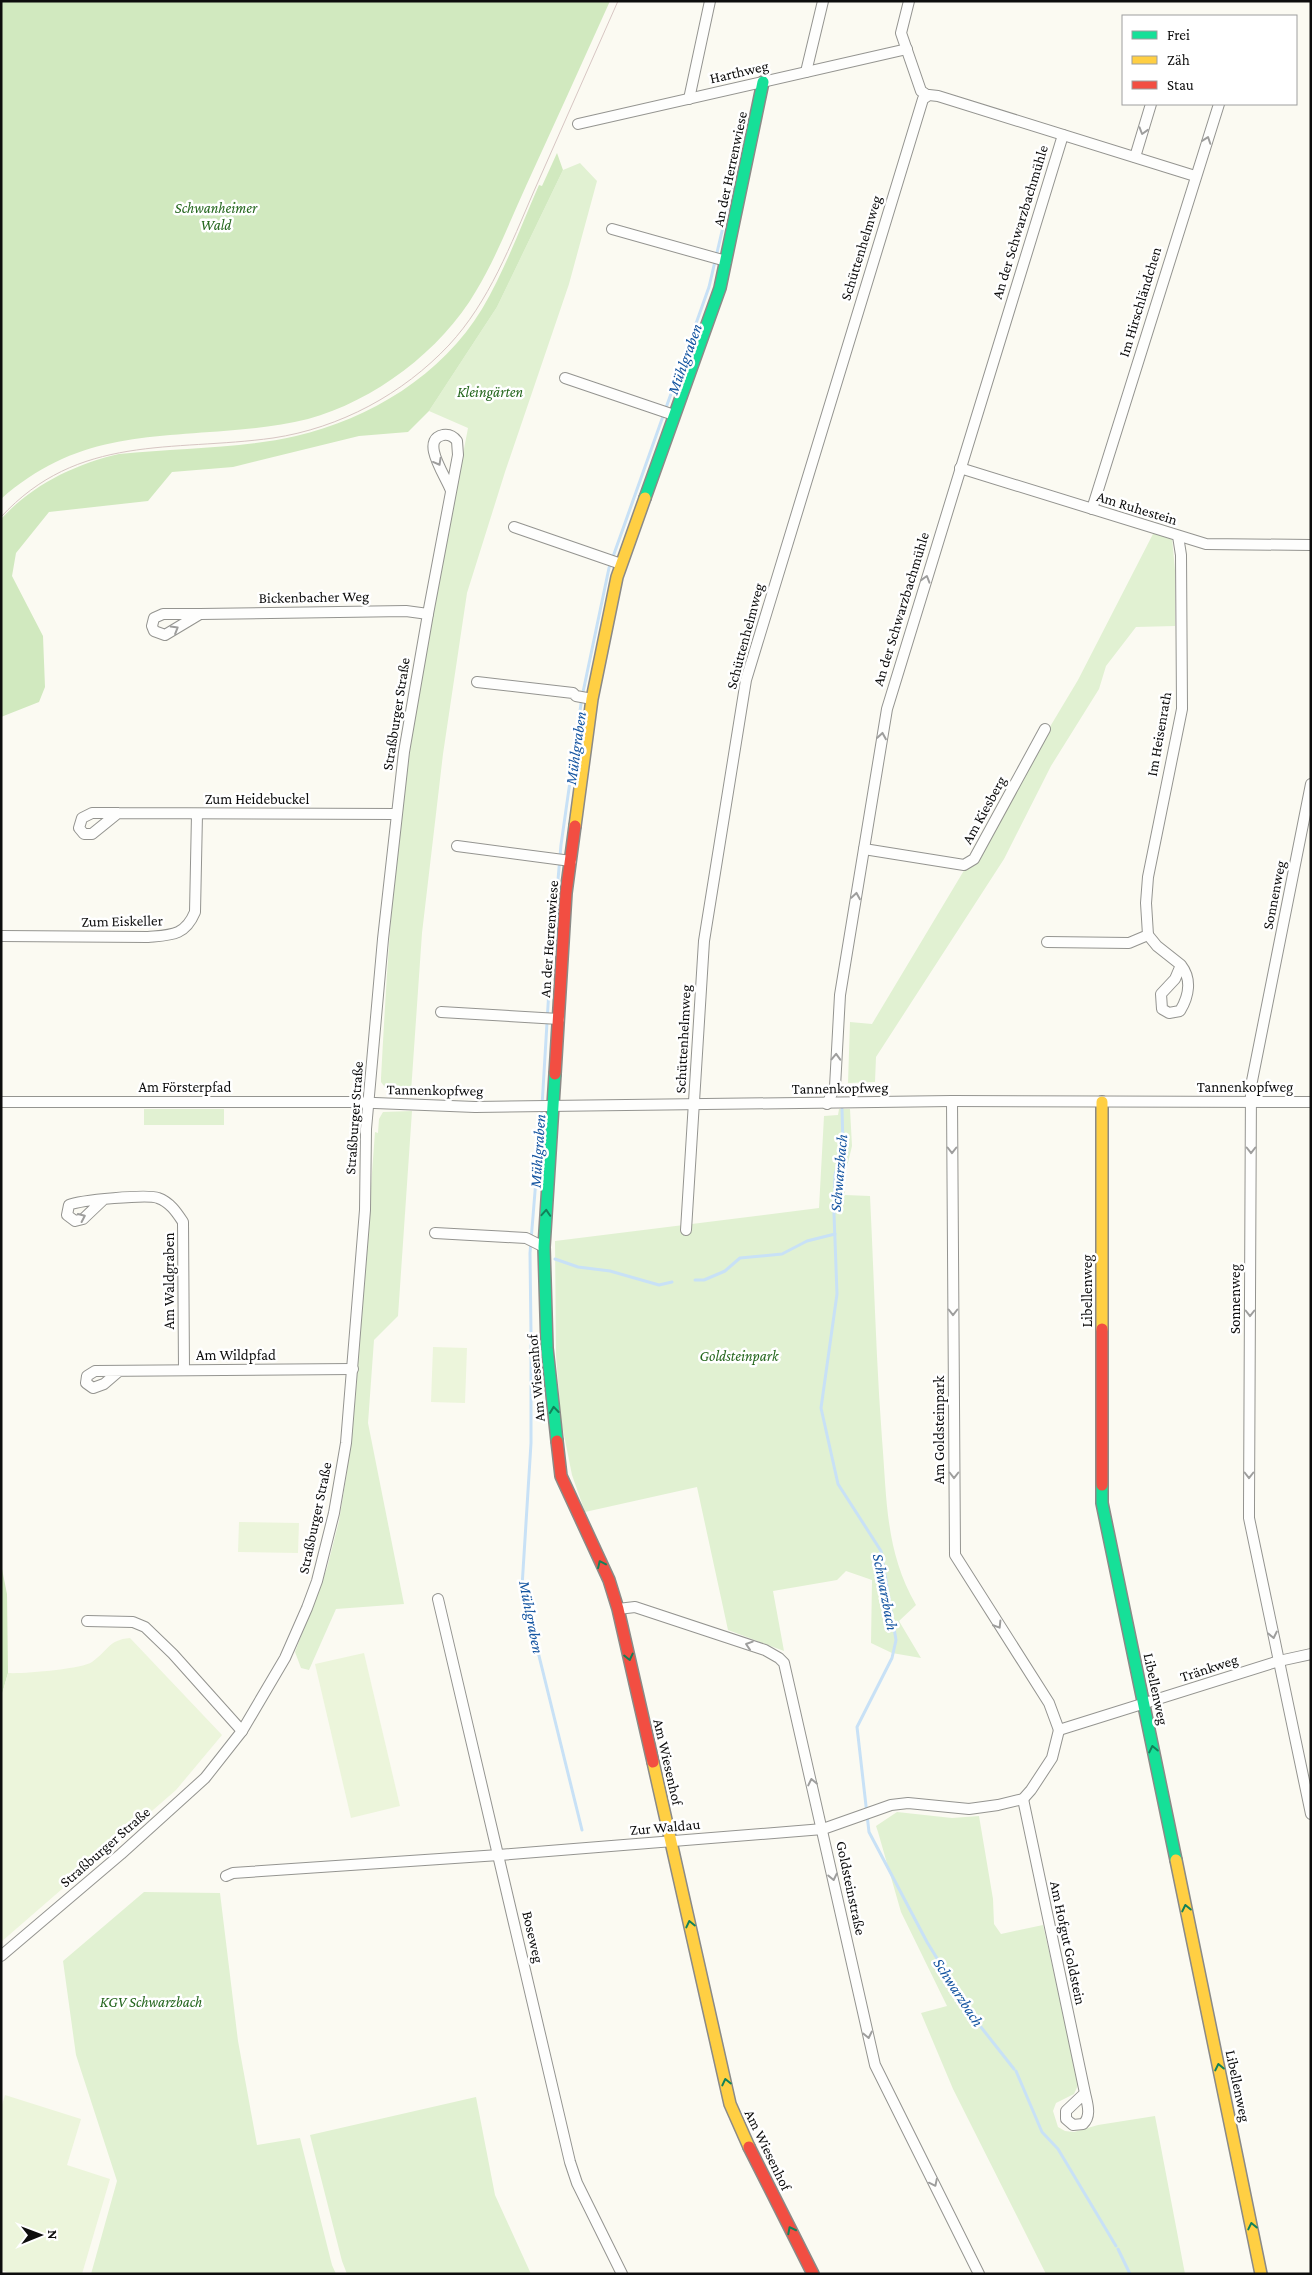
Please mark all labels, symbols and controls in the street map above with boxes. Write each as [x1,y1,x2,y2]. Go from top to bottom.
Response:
legend [1122,15,1297,105]
text: Frei [1167,27,1190,43]
text: Zäh [1167,52,1190,68]
street label: Harthweg [708,57,770,88]
text: Stau [1167,77,1194,93]
street label: An der Herrenwiese [710,109,750,228]
one-way arrow [1138,126,1148,134]
one-way arrow [1201,136,1211,145]
street label: An der Schwarzbachmühle [989,143,1051,301]
street label: Schüttenhelmweg [837,194,886,303]
park label: Schwanheimer Wald [175,200,258,233]
street label: Im Hirschländchen [1116,245,1164,359]
water label: Mühlgraben [663,321,706,398]
park label: Kleingärten [457,384,524,401]
one-way arrow [432,457,442,466]
street label: Am Ruhestein [1095,488,1179,528]
street label: An der Schwarzbachmühle [870,530,932,688]
one-way arrow [921,576,931,584]
street label: Schüttenhelmweg [723,581,768,691]
street label: Bickenbacher Weg [259,588,369,607]
one-way arrow [170,626,179,636]
street label: Straßburger Straße [379,656,414,772]
street label: Im Heisenrath [1144,691,1174,777]
water label: Mühlgraben [562,710,590,787]
one-way arrow [877,731,887,740]
street label: Am Kiesberg [959,773,1010,847]
street label: Zum Heidebuckel [205,791,309,807]
street label: Sonnenweg [1259,859,1290,931]
street label: An der Herrenwiese [537,879,561,998]
one-way arrow [850,892,861,900]
street label: Zum Eiskeller [81,912,164,930]
street label: Schüttenhelmweg [672,984,695,1094]
one-way arrow [831,1053,842,1061]
street label: Straßburger Straße [342,1060,367,1175]
street label: Am Försterpfad [139,1079,232,1096]
street label: Tannenkopfweg [792,1079,889,1098]
street label: Tannenkopfweg [1197,1079,1293,1096]
street label: Tannenkopfweg [386,1081,483,1100]
water label: Mühlgraben [526,1114,550,1190]
water label: Schwarzbach [827,1133,850,1213]
one-way arrow [947,1146,957,1154]
one-way arrow [1246,1146,1256,1154]
one-way arrow [541,1209,552,1217]
one-way arrow [76,1214,85,1224]
street label: Am Waldgraben [161,1233,178,1329]
street label: Libellenweg [1079,1255,1096,1327]
street label: Sonnenweg [1227,1264,1244,1334]
one-way arrow [948,1309,958,1317]
one-way arrow [1245,1309,1255,1317]
street label: Am Wiesenhof [524,1332,548,1422]
street label: Am Wildpfad [196,1347,276,1364]
park label: Goldsteinpark [700,1348,780,1365]
street label: Am Goldsteinpark [931,1375,948,1484]
one-way arrow [548,1406,559,1414]
street label: Straßburger Straße [295,1460,336,1576]
one-way arrow [949,1472,959,1479]
one-way arrow [1244,1472,1254,1479]
water label: Schwarzbach [870,1552,901,1632]
one-way arrow [597,1560,608,1569]
water label: Mühlgraben [515,1578,547,1655]
one-way arrow [992,1619,1001,1629]
one-way arrow [1268,1631,1278,1640]
one-way arrow [745,1641,754,1651]
street label: Tränkweg [1178,1651,1240,1686]
one-way arrow [623,1652,634,1661]
street label: Libellenweg [1140,1652,1171,1727]
street label: Am Wiesenhof [650,1717,686,1808]
one-way arrow [1148,1744,1159,1753]
one-way arrow [807,1777,818,1786]
street label: Straßburger Straße [57,1803,154,1891]
street label: Zur Waldau [629,1816,701,1838]
street label: Goldsteinstraße [833,1839,869,1937]
one-way arrow [827,1872,838,1881]
street label: Am Hofgut Goldstein [1046,1880,1089,2007]
one-way arrow [1181,1903,1191,1912]
street label: Boseweg [518,1909,547,1965]
one-way arrow [685,1919,696,1928]
water label: Schwarzbach [930,1955,987,2030]
park label: KGV Schwarzbach [100,1994,202,2010]
one-way arrow [863,2031,873,2040]
street label: Libellenweg [1222,2049,1253,2124]
one-way arrow [1214,2062,1224,2071]
one-way arrow [721,2078,731,2086]
street label: Am Wiesenhof [742,2107,795,2194]
one-way arrow [928,2178,938,2187]
north arrow [15,2210,65,2260]
one-way arrow [1247,2222,1257,2230]
one-way arrow [787,2226,797,2235]
text: N [45,2230,61,2240]

